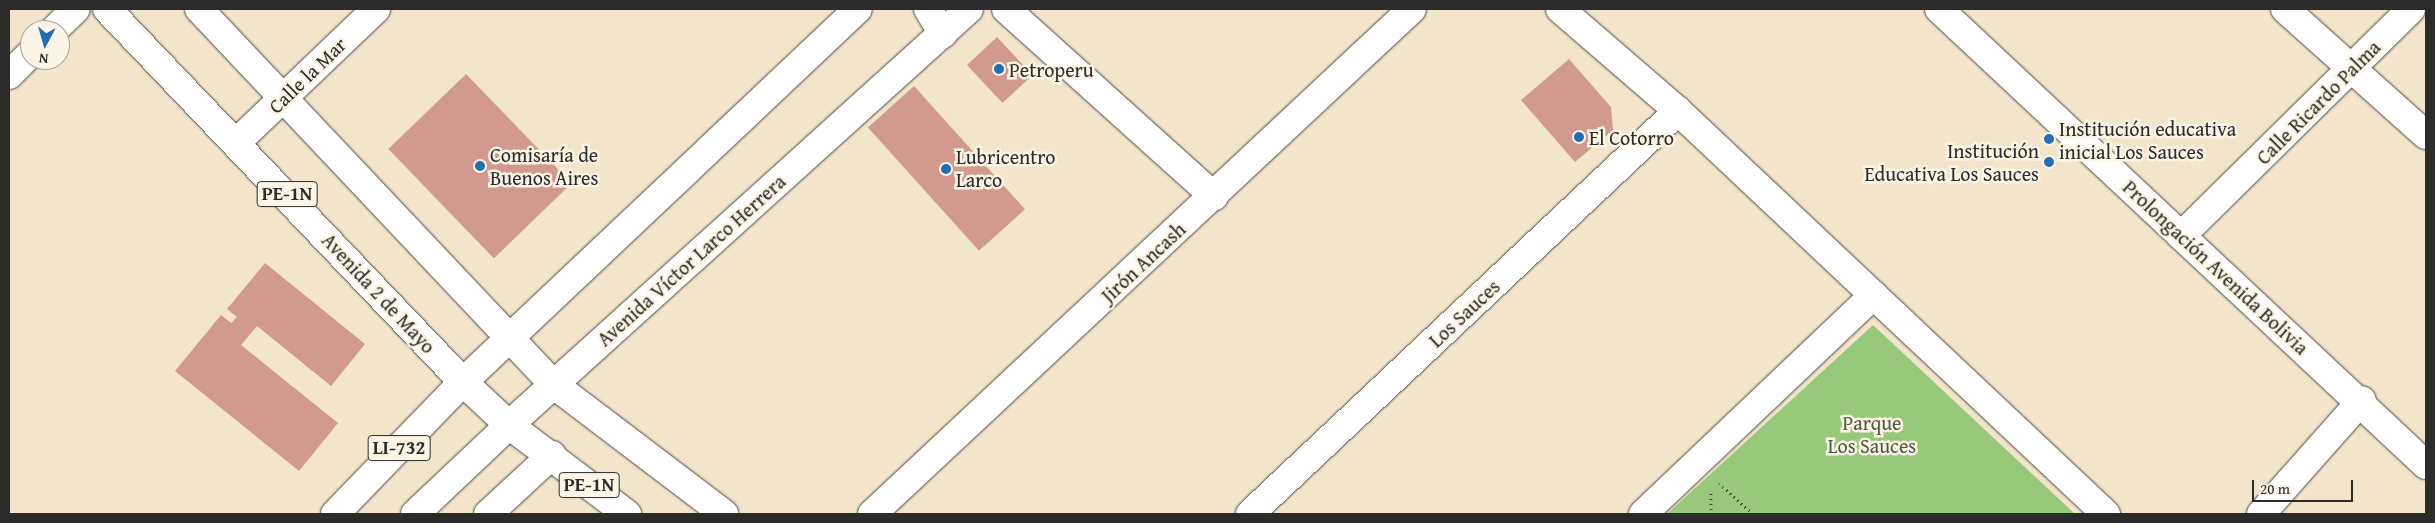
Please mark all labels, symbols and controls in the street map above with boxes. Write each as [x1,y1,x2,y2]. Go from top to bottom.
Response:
north arrow [20,20,70,70]
street label: Calle la Mar [263,32,351,118]
street label: Calle Ricardo Palma [2251,35,2385,169]
text: N [38,48,49,69]
place label: Petroperu [1009,57,1094,81]
marker: Petroperu [993,63,1005,75]
place label: Institución educativa inicial Los Sauces [2059,116,2236,163]
place label: El Cotorro [1589,125,1674,149]
marker: El Cotorro [1573,131,1585,143]
marker: Institución educativa inicial Los Sauces [2043,133,2055,145]
place label: Institución Educativa Los Sauces [1864,138,2039,185]
place label: Comisaría de Buenos Aires [490,142,598,189]
place label: Lubricentro Larco [956,145,1055,192]
marker: Institución Educativa Los Sauces [2043,156,2055,168]
marker: Comisaría de Buenos Aires [474,160,486,172]
marker: Lubricentro Larco [940,163,952,175]
street label: Avenida Víctor Larco Herrera [592,169,790,351]
street label: Prolongación Avenida Bolivia [2118,175,2314,359]
road number: PE-1N [256,178,318,210]
street label: Jirón Ancash [1096,217,1190,307]
street label: Avenida 2 de Mayo [317,228,441,358]
street label: Los Sauces [1423,274,1505,352]
park label: Parque Los Sauces [1828,411,1916,458]
road number: LI-732 [366,432,432,464]
road number: PE-1N [558,468,620,502]
scale bar [2255,470,2356,502]
text: 20 m [2260,478,2290,499]

